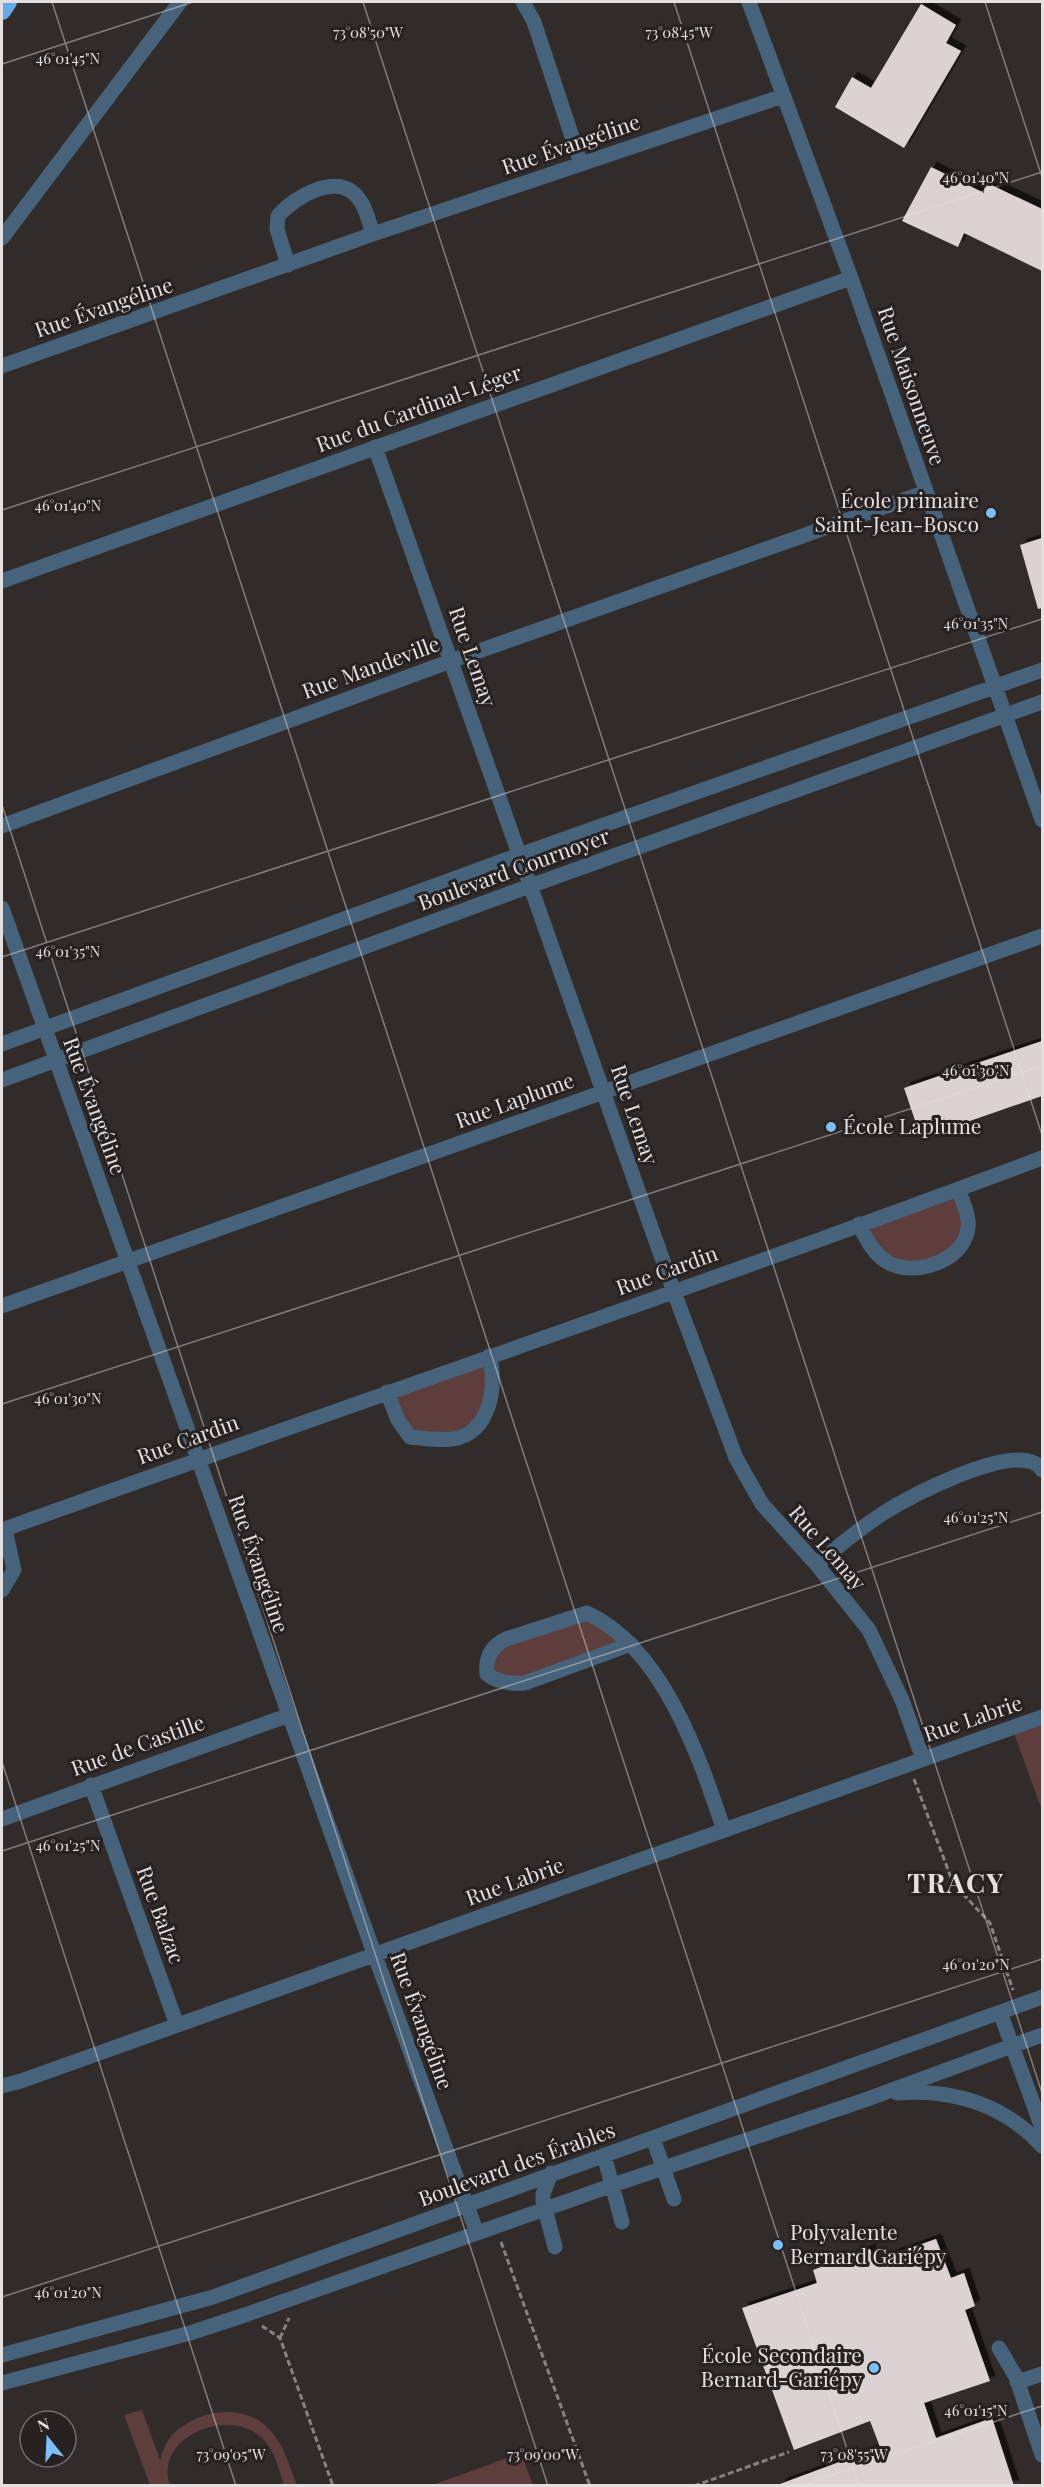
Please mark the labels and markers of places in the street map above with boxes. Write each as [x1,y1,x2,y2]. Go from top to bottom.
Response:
place label: École primaire Saint-Jean-Bosco [815,485,979,537]
marker: École primaire Saint-Jean-Bosco [984,506,998,520]
place label: École Laplume [843,1111,981,1139]
marker: École Laplume [824,1120,838,1134]
place label: Polyvalente Bernard Gariépy [790,2217,947,2269]
marker: Polyvalente Bernard Gariépy [771,2238,785,2252]
place label: École Secondaire Bernard-Gariépy [701,2340,862,2392]
marker: École Secondaire Bernard-Gariépy [867,2361,881,2375]

